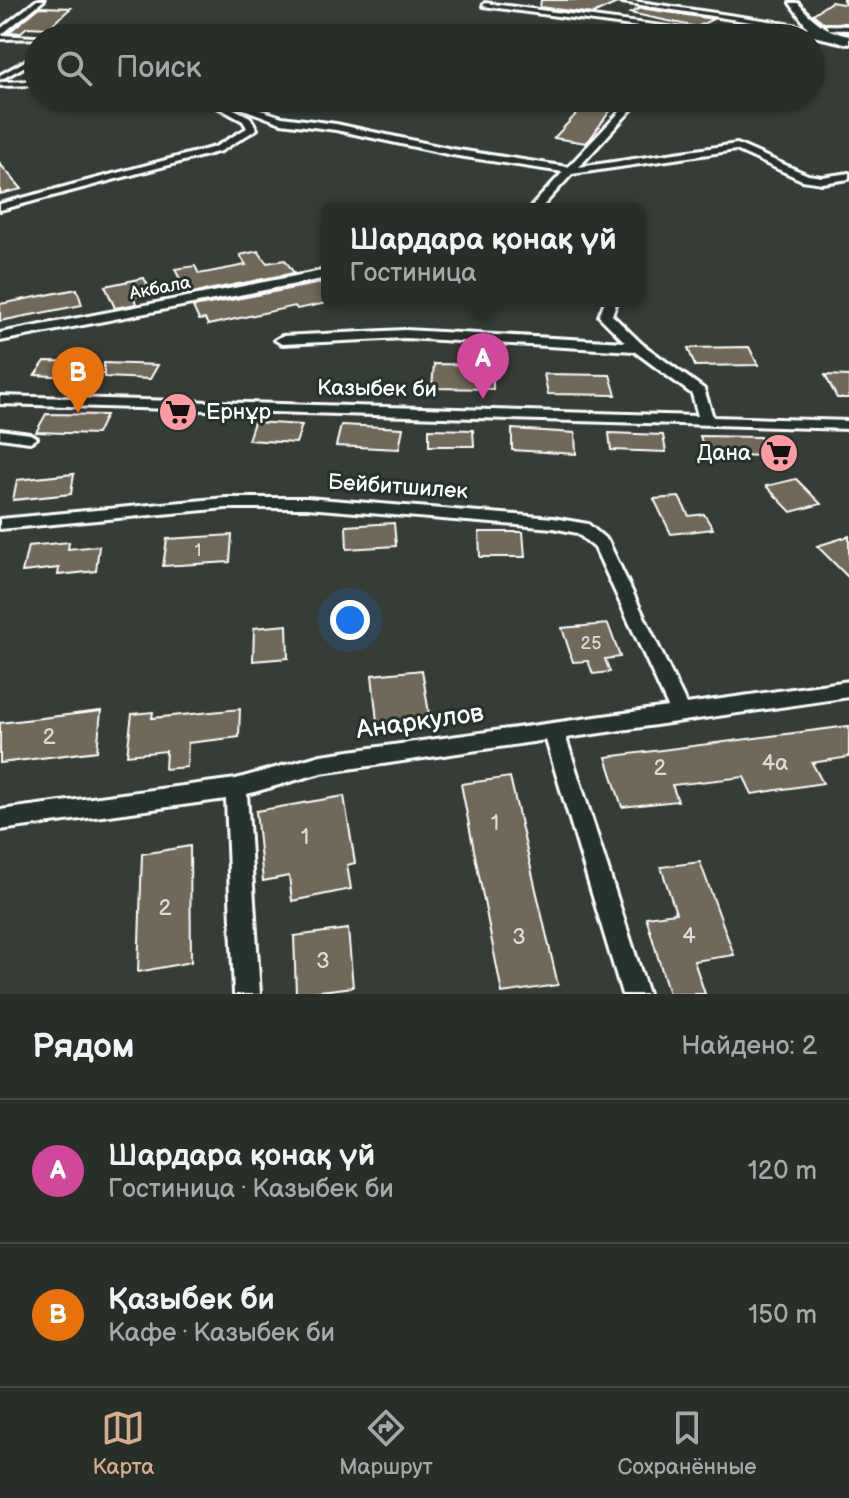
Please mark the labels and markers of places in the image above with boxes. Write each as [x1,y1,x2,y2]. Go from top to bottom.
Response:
pin: A [457,333,509,399]
pin: B [52,347,104,413]
supermarket icon: Ернұр [157,391,199,433]
place label: Ернұр [206,399,272,426]
supermarket icon: Дана [758,432,800,474]
place label: Дана [697,440,751,467]

